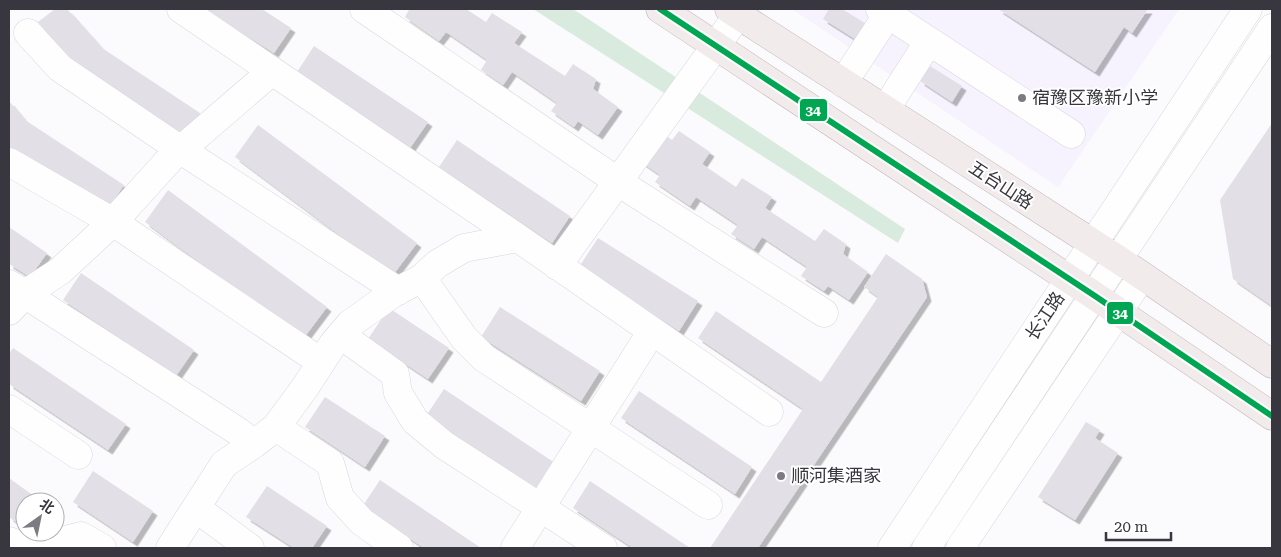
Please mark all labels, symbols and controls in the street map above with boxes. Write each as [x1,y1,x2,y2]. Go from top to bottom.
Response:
place label: 宿豫区豫新小学 [1032,87,1158,108]
marker: 宿豫区豫新小学 [1016,92,1028,104]
line badge: 34 [799,98,828,122]
text: 34 [805,102,821,118]
street label: 五台山路 [965,156,1037,213]
street label: 长江路 [1021,287,1068,344]
line badge: 34 [1106,301,1134,325]
text: 34 [1112,305,1128,321]
place label: 顺河集酒家 [791,465,881,486]
marker: 顺河集酒家 [775,470,787,482]
north arrow [15,492,65,542]
text: 北 [37,496,57,517]
scale bar [1106,510,1171,542]
text: 20 m [1114,518,1149,536]

